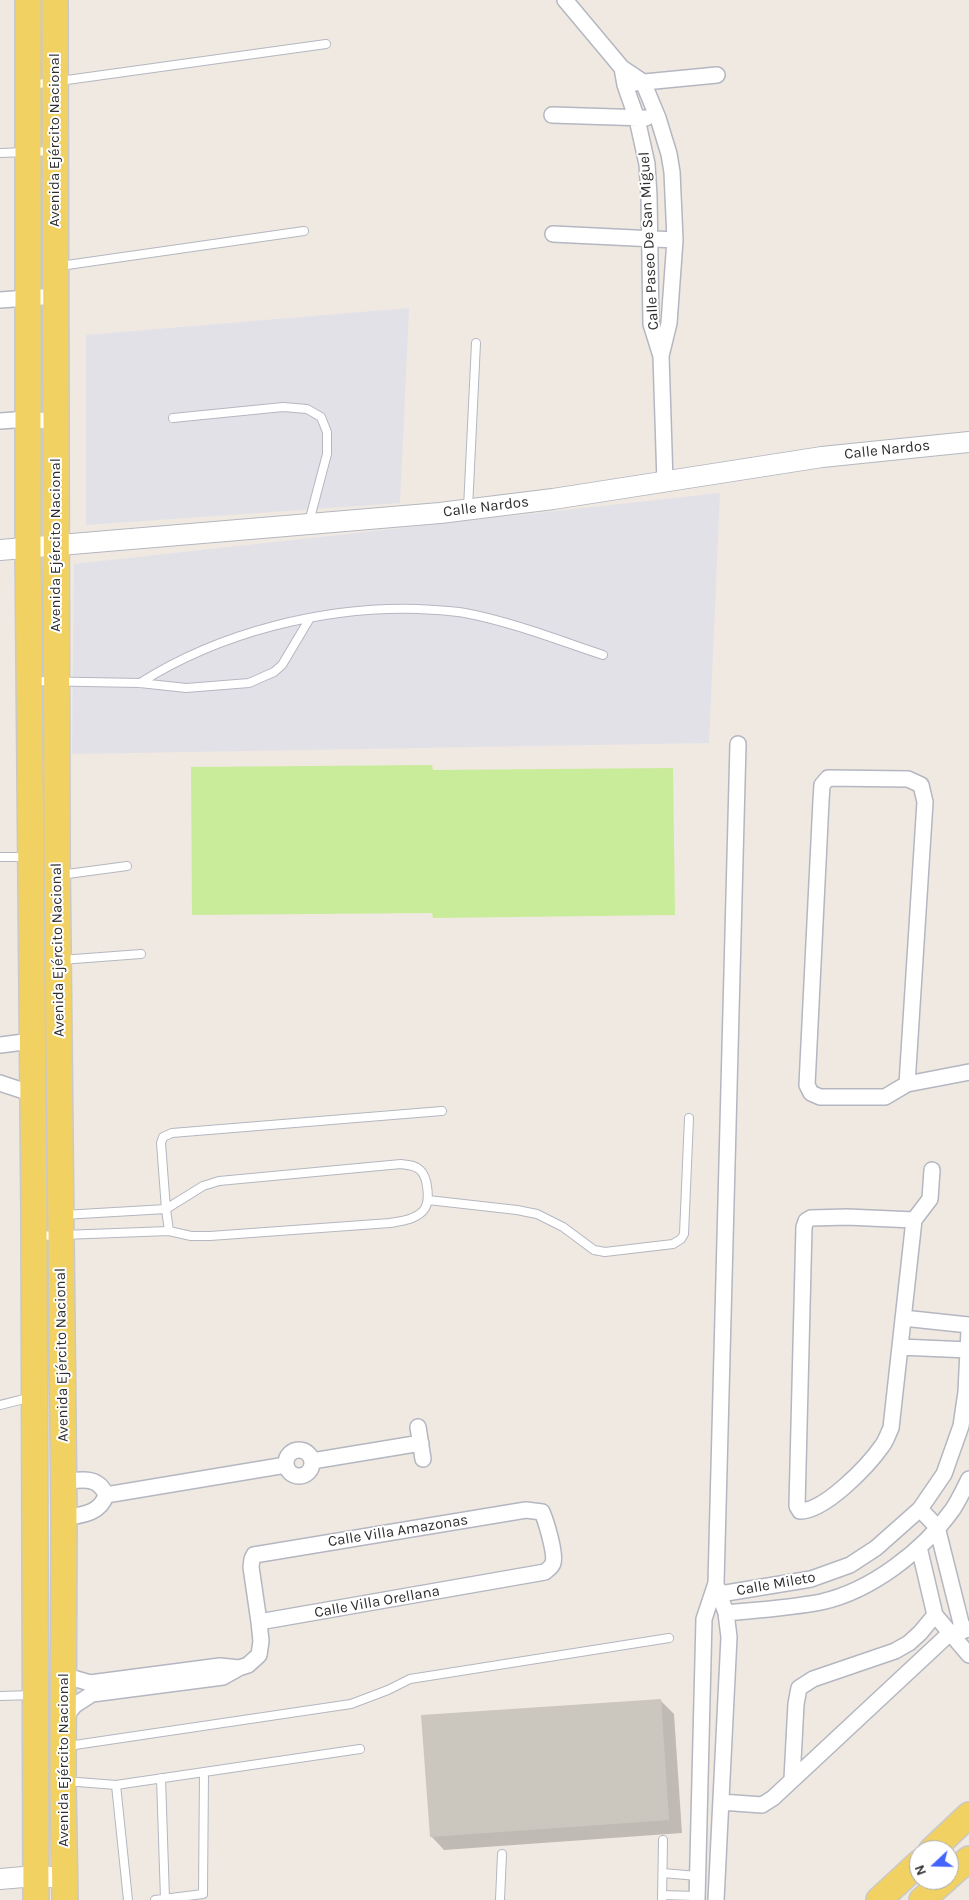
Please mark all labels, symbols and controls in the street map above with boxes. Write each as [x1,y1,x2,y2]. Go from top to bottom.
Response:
street label: Avenida Ejército Nacional [46,53,64,227]
street label: Calle Paseo De San Miguel [635,151,663,331]
street label: Calle Nardos [843,437,931,463]
street label: Avenida Ejército Nacional [47,458,65,632]
street label: Calle Nardos [442,493,530,521]
street label: Avenida Ejército Nacional [47,863,69,1037]
street label: Avenida Ejército Nacional [51,1268,73,1442]
street label: Calle Villa Amazonas [327,1511,469,1551]
street label: Calle Mileto [735,1568,817,1600]
street label: Calle Villa Orellana [313,1582,441,1622]
street label: Avenida Ejército Nacional [55,1673,73,1847]
north arrow [909,1840,959,1890]
text: N [911,1862,930,1878]

